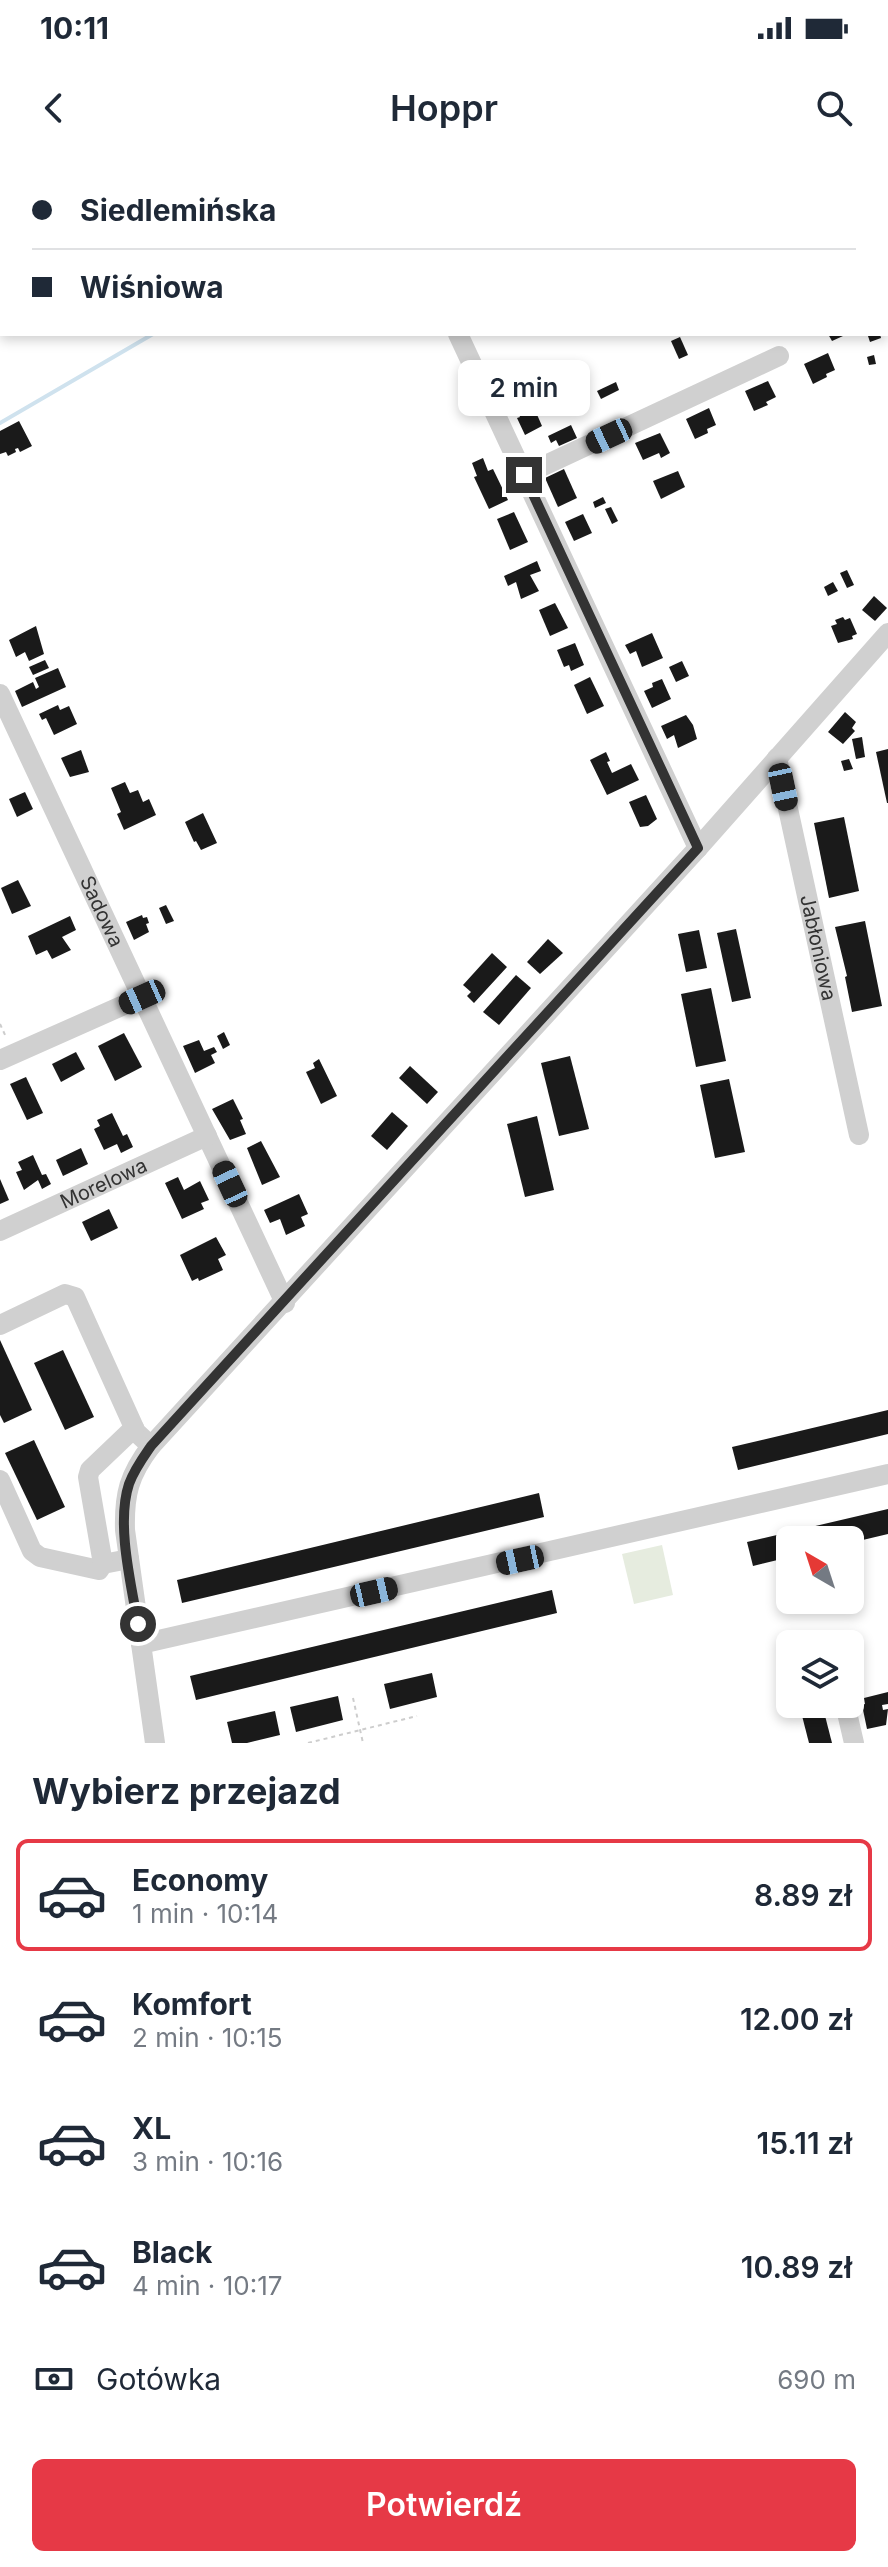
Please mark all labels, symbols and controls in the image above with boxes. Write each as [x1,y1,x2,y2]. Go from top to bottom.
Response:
text: 10:11 [40,10,109,46]
icon: back [32,86,76,130]
text: Hoppr [390,86,498,130]
icon: search [812,86,856,130]
text: Siedlemińska [80,192,276,228]
text: Wiśniowa [80,269,224,305]
callout: 2 min [458,359,590,415]
text: 2 min [490,372,558,403]
car [582,415,636,457]
route end [506,457,542,493]
car [766,761,800,813]
street label: Sadowa [75,872,129,951]
street label: Jabłoniowa [795,892,841,1003]
car [115,976,169,1018]
street label: Morelowa [56,1153,151,1214]
car [209,1157,251,1211]
north arrow [776,1526,864,1614]
map controls [776,1526,864,1718]
car [494,1543,546,1577]
car [348,1575,400,1609]
route start [120,1606,156,1642]
button: layers [776,1630,864,1718]
text: Wybierz przejazd [32,1769,341,1813]
icon: car [36,1859,108,1931]
text: Economy [132,1862,268,1898]
text: 8.89 zł [754,1877,852,1913]
text: 1 min · 10:14 [132,1898,278,1929]
icon: car [36,1983,108,2055]
text: Komfort [132,1986,252,2022]
text: 12.00 zł [740,2001,852,2037]
text: 2 min · 10:15 [132,2022,283,2053]
icon: car [36,2107,108,2179]
text: XL [132,2110,171,2146]
text: 15.11 zł [757,2125,852,2161]
text: 3 min · 10:16 [132,2146,283,2177]
icon: car [36,2231,108,2303]
text: Black [132,2234,212,2270]
text: 10.89 zł [741,2249,852,2285]
text: 4 min · 10:17 [132,2270,282,2301]
icon: cash [32,2357,76,2401]
text: Gotówka [96,2361,221,2397]
text: 690 m [777,2364,856,2395]
button: Potwierdź [32,2459,856,2551]

